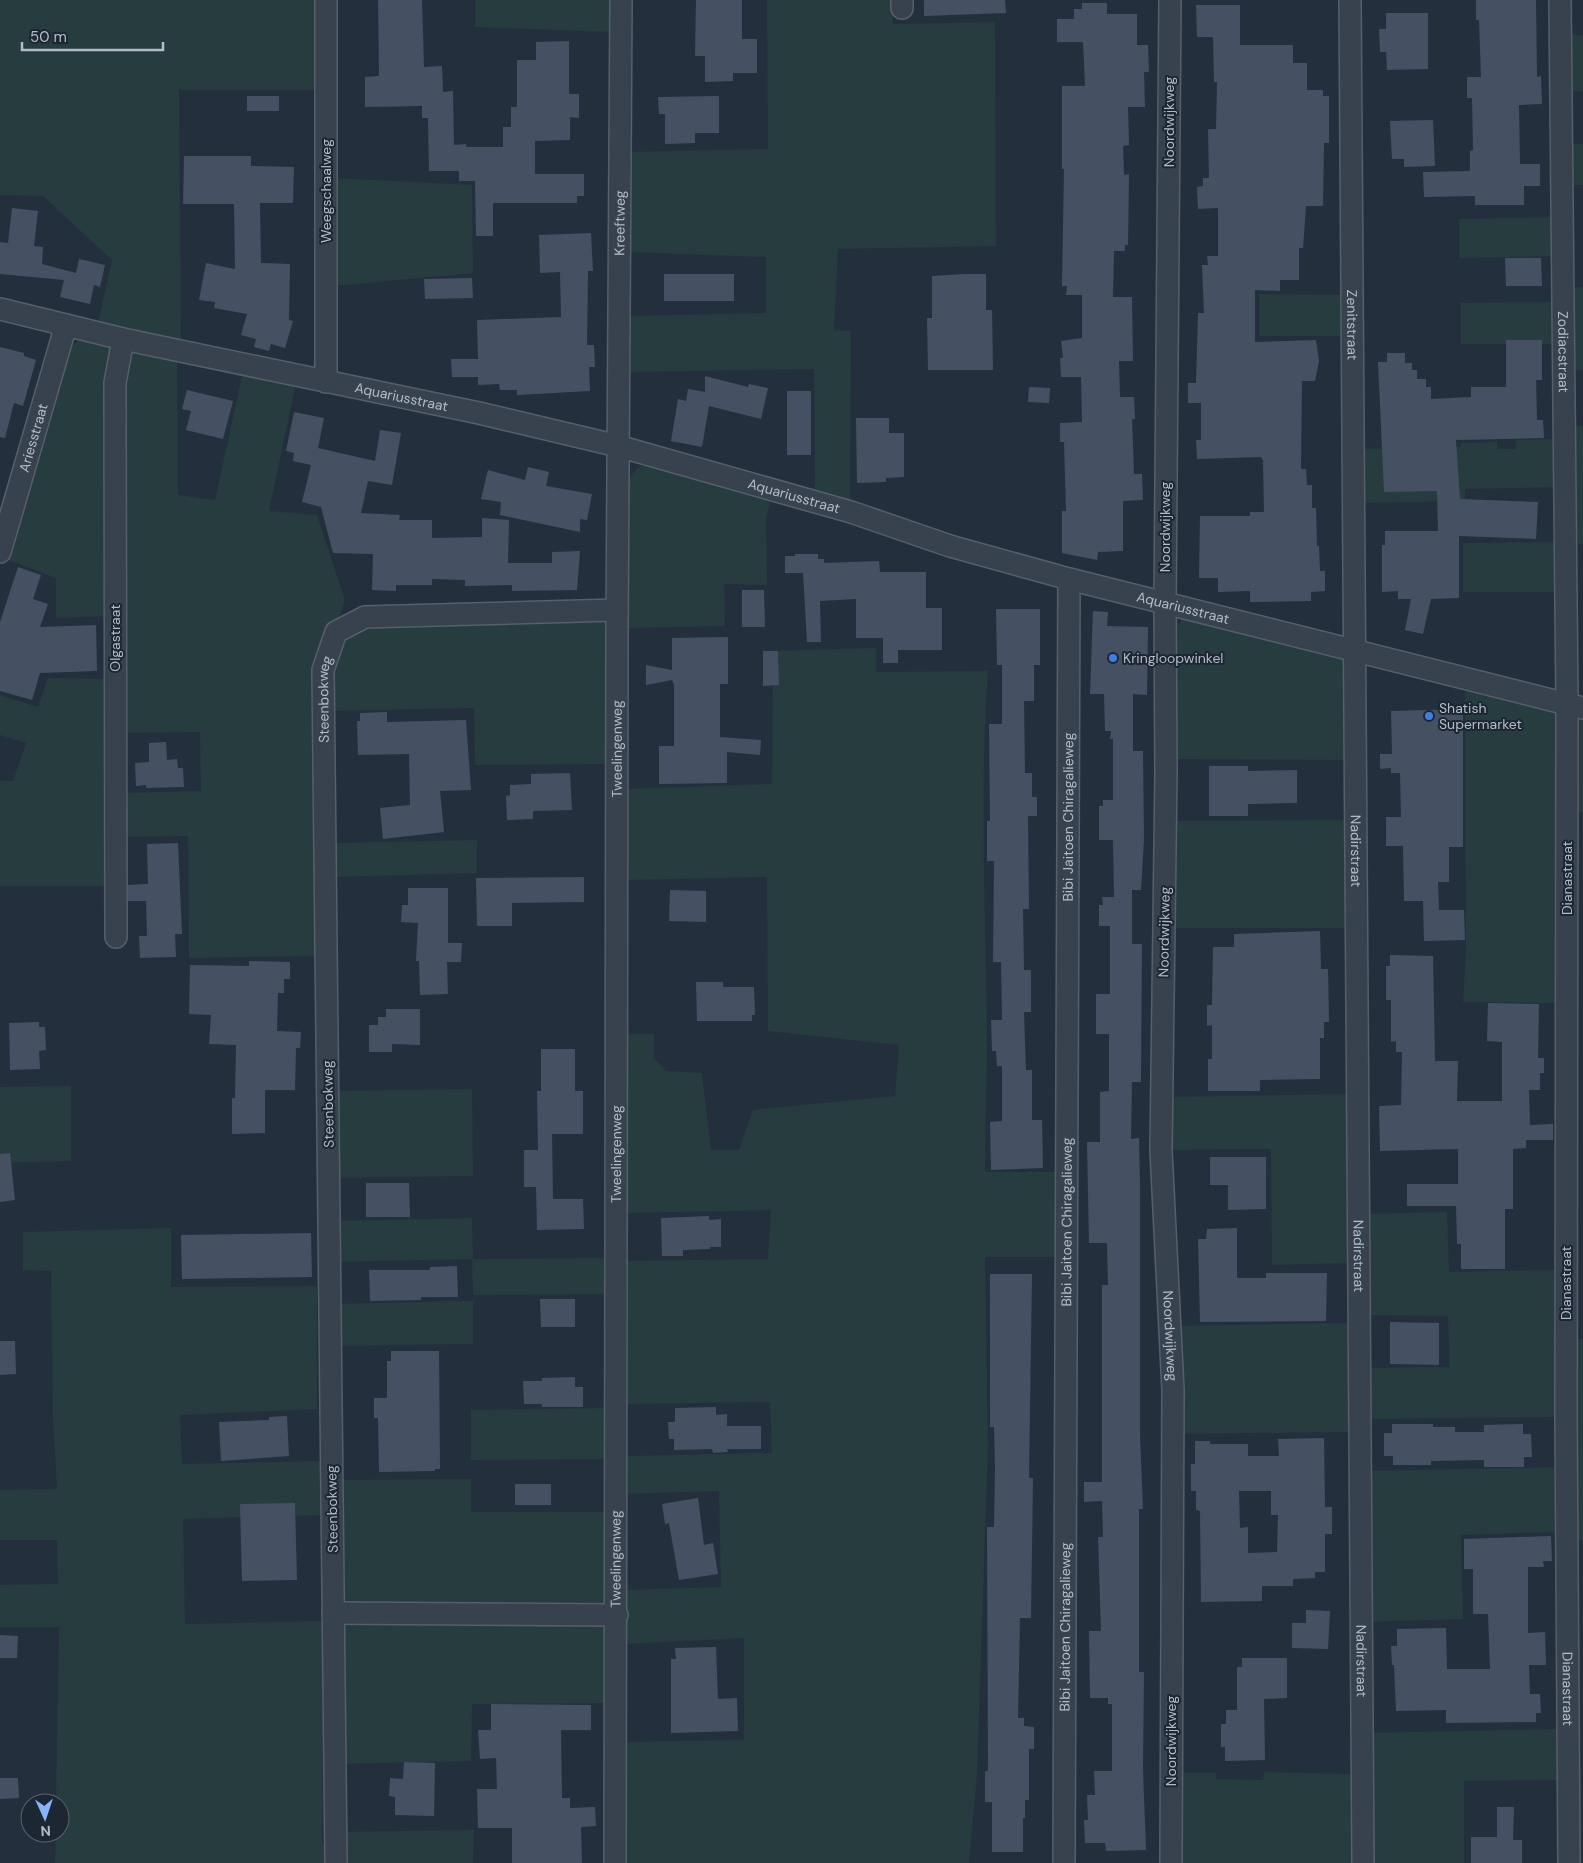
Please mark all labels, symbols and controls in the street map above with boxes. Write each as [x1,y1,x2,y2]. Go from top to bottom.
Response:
scale bar [22,20,164,52]
text: 50 m [30,27,67,47]
street label: Noordwijkweg [1160,77,1178,167]
street label: Weegschaalweg [317,139,335,243]
street label: Kreeftweg [610,190,629,256]
street label: Zenitstraat [1343,290,1362,360]
street label: Zodiacstraat [1554,311,1573,393]
street label: Aquariusstraat [353,378,450,415]
street label: Ariesstraat [15,401,52,474]
street label: Aquariusstraat [746,474,842,517]
street label: Noordwijkweg [1156,482,1174,572]
street label: Aquariusstraat [1135,587,1231,628]
street label: Olgastraat [106,604,124,672]
place label: Kringloopwinkel [1123,649,1224,667]
marker: Kringloopwinkel [1107,652,1119,664]
street label: Steenbokweg [314,653,336,743]
place label: Shatish Supermarket [1439,699,1522,733]
street label: Tweelingenweg [608,700,626,798]
marker: Shatish Supermarket [1423,710,1435,722]
street label: Bibi Jaitoen Chiragalieweg [1059,732,1077,902]
street label: Nadirstraat [1347,815,1365,887]
street label: Dianastraat [1558,841,1576,915]
street label: Noordwijkweg [1154,886,1174,977]
street label: Steenbokweg [318,1060,338,1148]
street label: Tweelingenweg [607,1105,625,1203]
street label: Bibi Jaitoen Chiragalieweg [1057,1137,1076,1307]
street label: Nadirstraat [1350,1220,1368,1292]
street label: Dianastraat [1557,1246,1575,1320]
street label: Noordwijkweg [1159,1290,1182,1382]
street label: Steenbokweg [322,1465,342,1553]
street label: Tweelingenweg [606,1510,625,1608]
street label: Bibi Jaitoen Chiragalieweg [1056,1542,1074,1712]
street label: Nadirstraat [1352,1625,1371,1697]
street label: Dianastraat [1559,1652,1577,1726]
street label: Noordwijkweg [1162,1696,1180,1786]
north arrow [20,1793,70,1843]
text: N [40,1822,51,1840]

